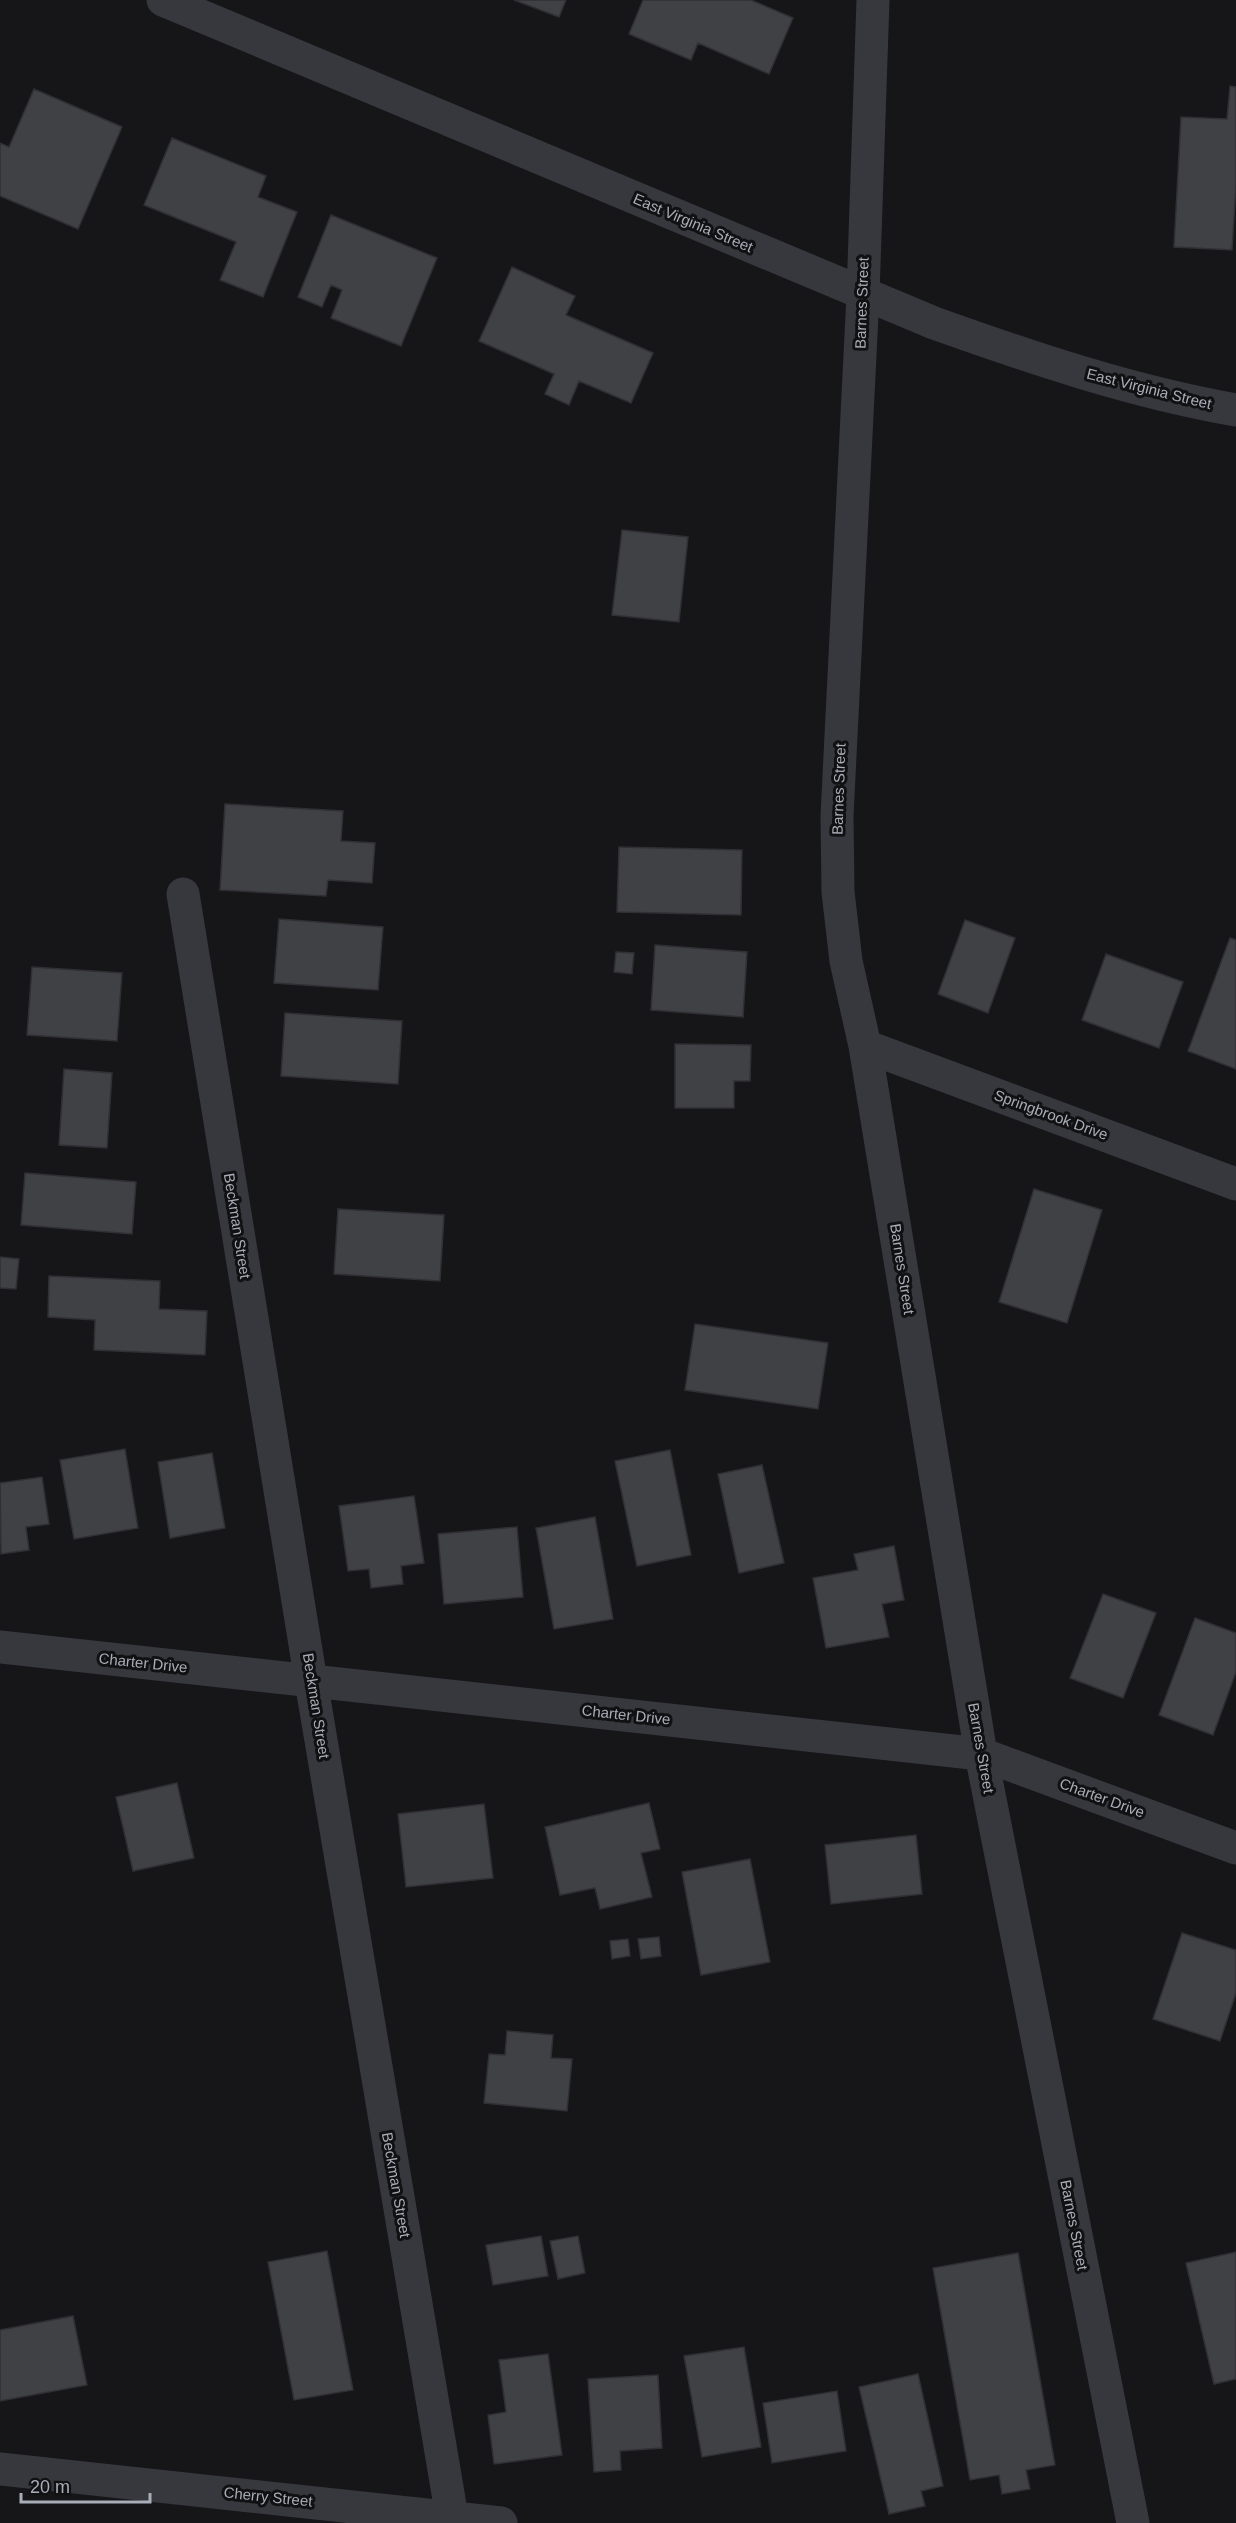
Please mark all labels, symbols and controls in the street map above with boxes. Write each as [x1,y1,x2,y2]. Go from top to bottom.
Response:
street label: East Virginia Street [631,190,756,256]
street label: Barnes Street [851,256,872,349]
street label: East Virginia Street [1085,365,1214,412]
street label: Barnes Street [828,742,849,835]
street label: Springbrook Drive [992,1086,1110,1143]
street label: Beckman Street [221,1172,254,1281]
street label: Barnes Street [887,1222,918,1316]
street label: Charter Drive [98,1649,188,1676]
street label: Beckman Street [300,1652,333,1761]
street label: Charter Drive [581,1701,671,1728]
street label: Barnes Street [965,1701,998,1795]
street label: Charter Drive [1057,1774,1147,1821]
street label: Beckman Street [379,2131,414,2240]
street label: Barnes Street [1057,2178,1092,2272]
scale bar [21,2466,150,2504]
text: 20 m [30,2477,70,2497]
street label: Cherry Street [223,2483,314,2510]

